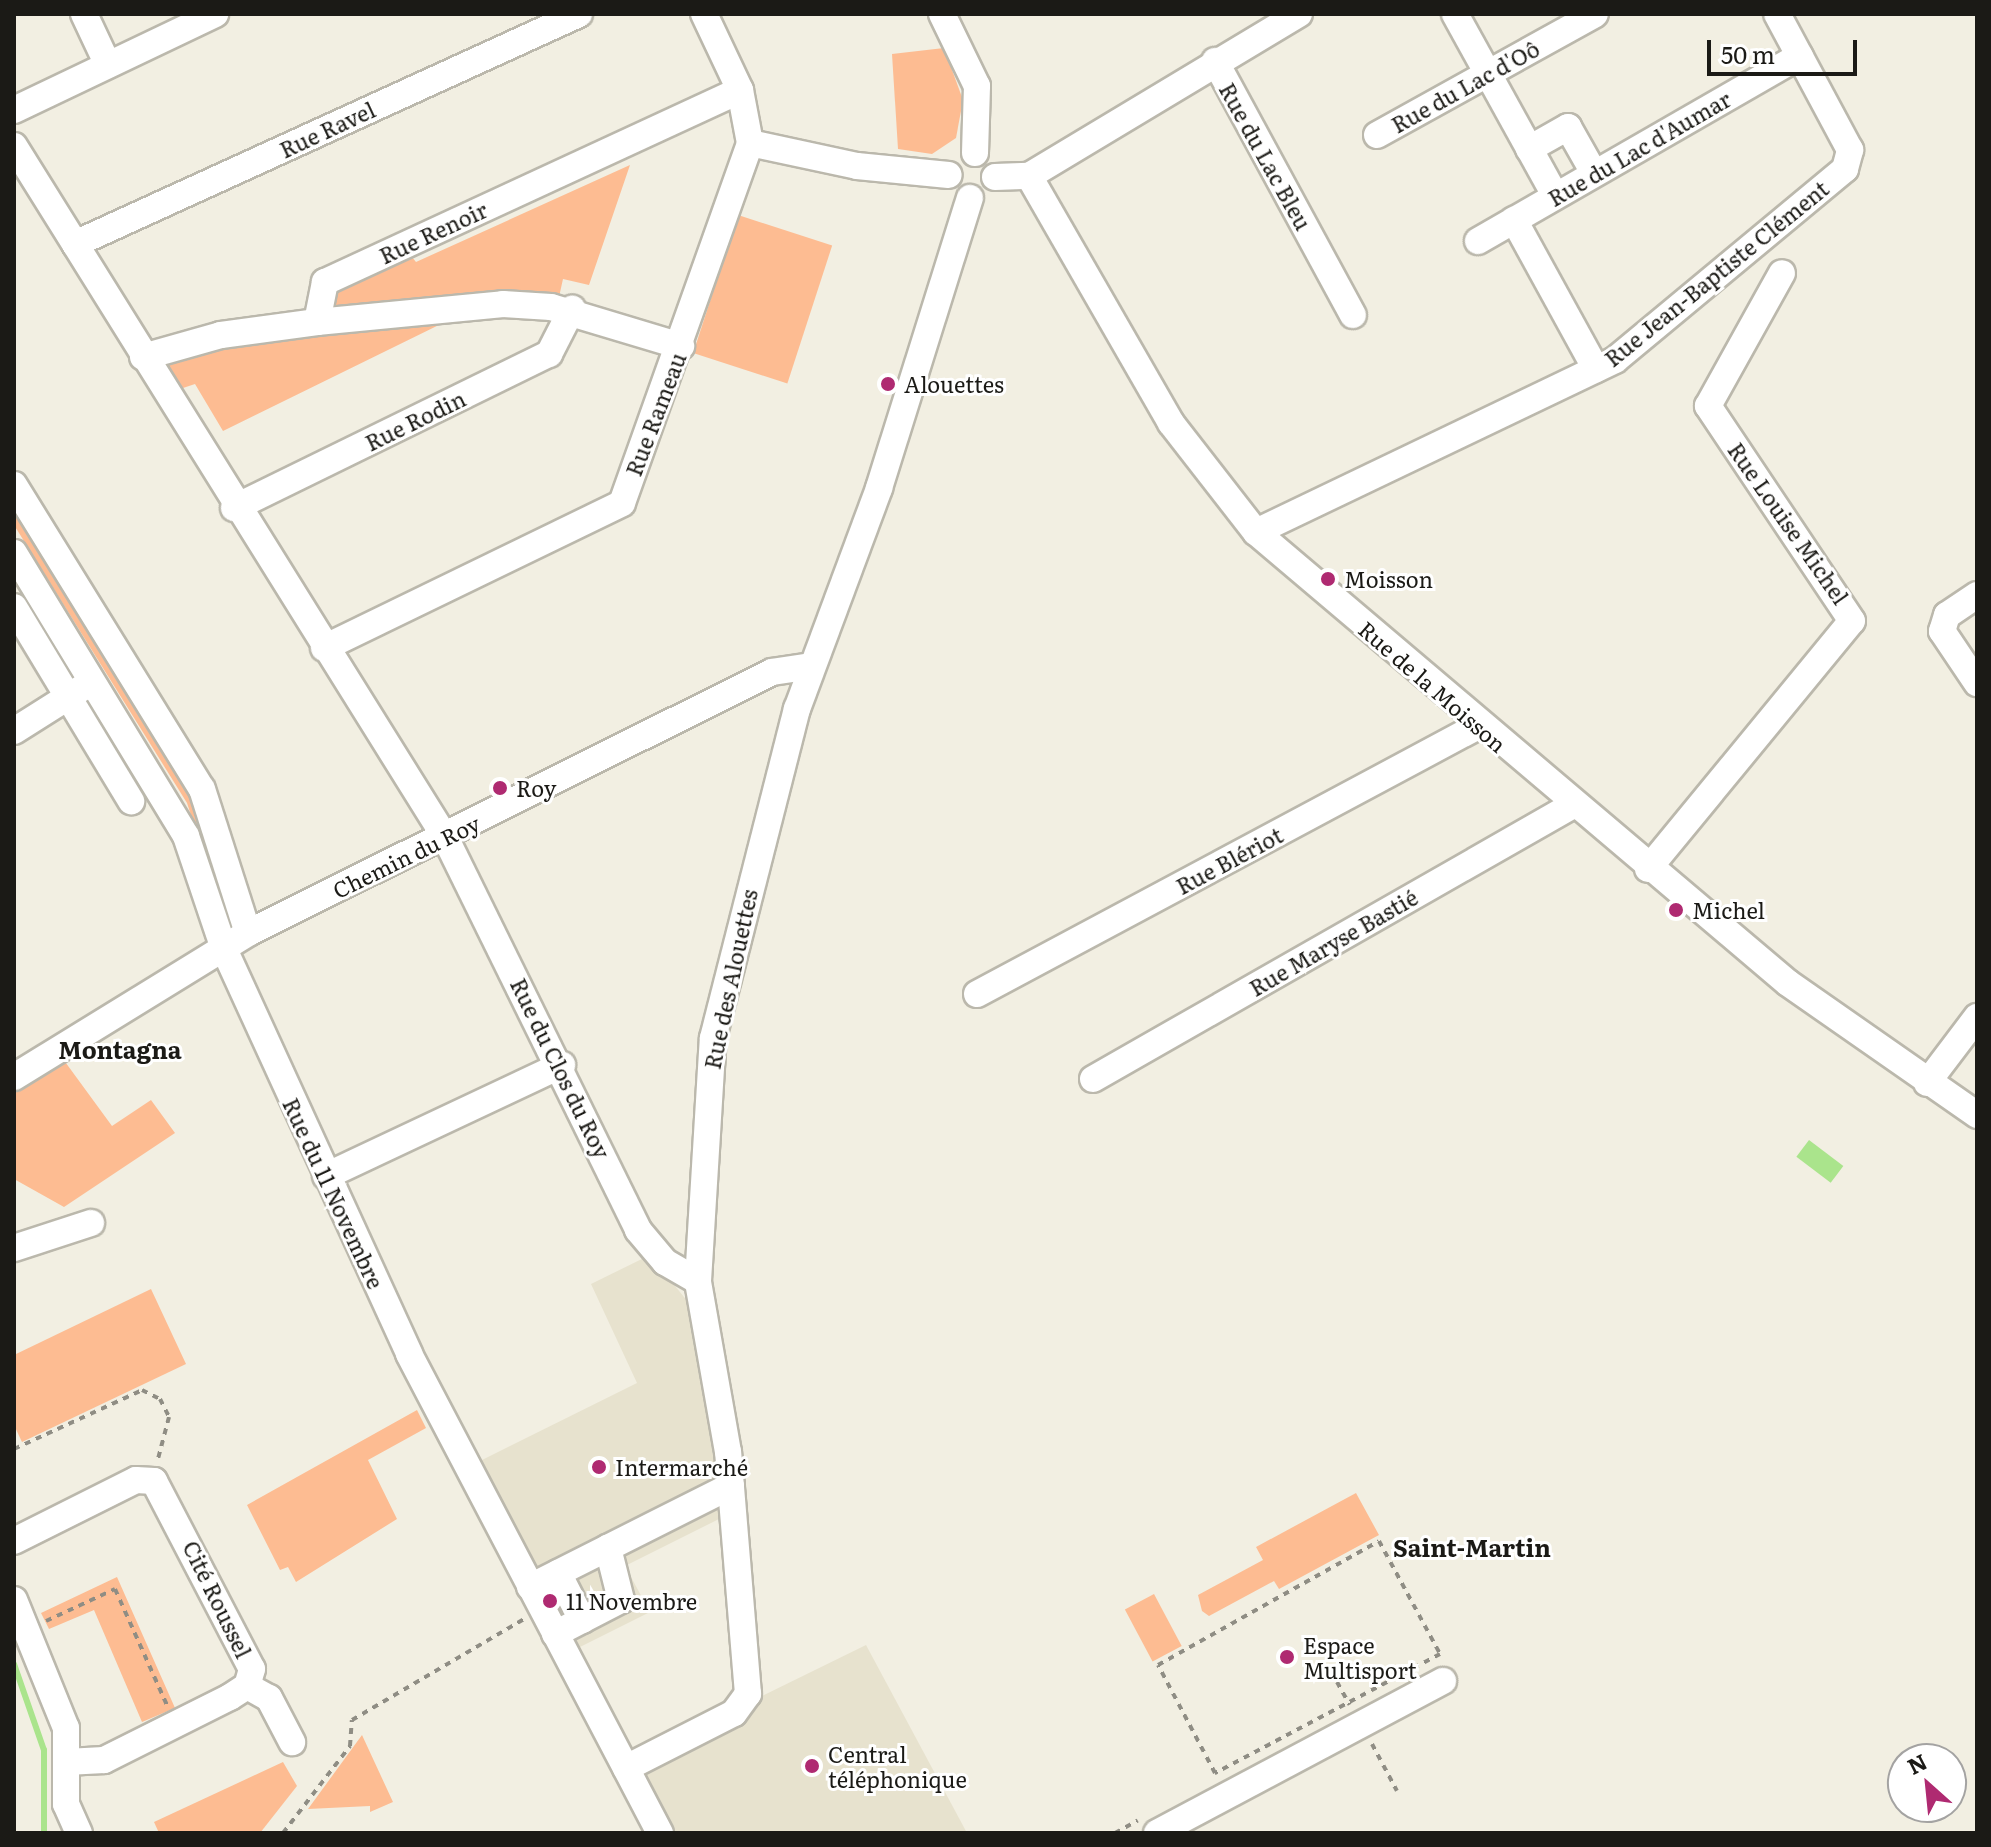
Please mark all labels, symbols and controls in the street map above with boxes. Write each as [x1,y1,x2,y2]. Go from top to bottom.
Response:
scale bar [1711,24,1861,74]
street label: Rue du Lac d'Oô [1386,34,1544,138]
text: 50 m [1721,36,1775,71]
street label: Rue du Lac Bleu [1215,78,1317,234]
street label: Rue du Lac d'Aumar [1543,85,1735,211]
street label: Rue Ravel [275,95,379,163]
street label: Rue Jean-Baptiste Clément [1599,175,1833,371]
street label: Rue Renoir [375,195,491,269]
street label: Rue Rameau [619,349,691,479]
place label: Alouettes [904,371,1004,397]
marker: Alouettes [879,375,897,393]
street label: Rue Rodin [361,384,469,456]
street label: Rue Louise Michel [1723,437,1855,609]
place label: Moisson [1344,566,1433,592]
marker: Moisson [1319,570,1337,588]
street label: Rue de la Moisson [1354,615,1512,757]
place label: Roy [516,775,557,801]
marker: Roy [491,779,509,797]
street label: Chemin du Roy [328,809,484,903]
street label: Rue Blériot [1171,821,1287,899]
street label: Rue Maryse Bastié [1244,883,1422,1001]
street label: Rue des Alouettes [698,887,762,1071]
place label: Michel [1692,897,1765,923]
marker: Michel [1667,901,1685,919]
street label: Rue du Clos du Roy [506,973,616,1163]
district label: Montagna [58,1035,182,1063]
street label: Rue du 11 Novembre [278,1093,390,1293]
place label: Intermarché [615,1454,748,1480]
marker: Intermarché [590,1458,608,1476]
district label: Saint-Martin [1393,1533,1551,1561]
street label: Cité Roussel [178,1536,258,1662]
place label: 11 Novembre [566,1588,697,1614]
marker: 11 Novembre [541,1592,559,1610]
place label: Espace Multisport [1303,1631,1417,1682]
marker: Espace Multisport [1278,1648,1296,1666]
place label: Central téléphonique [828,1740,967,1792]
north arrow [1887,1743,1967,1823]
text: N [1901,1744,1933,1782]
marker: Central téléphonique [803,1757,821,1775]

